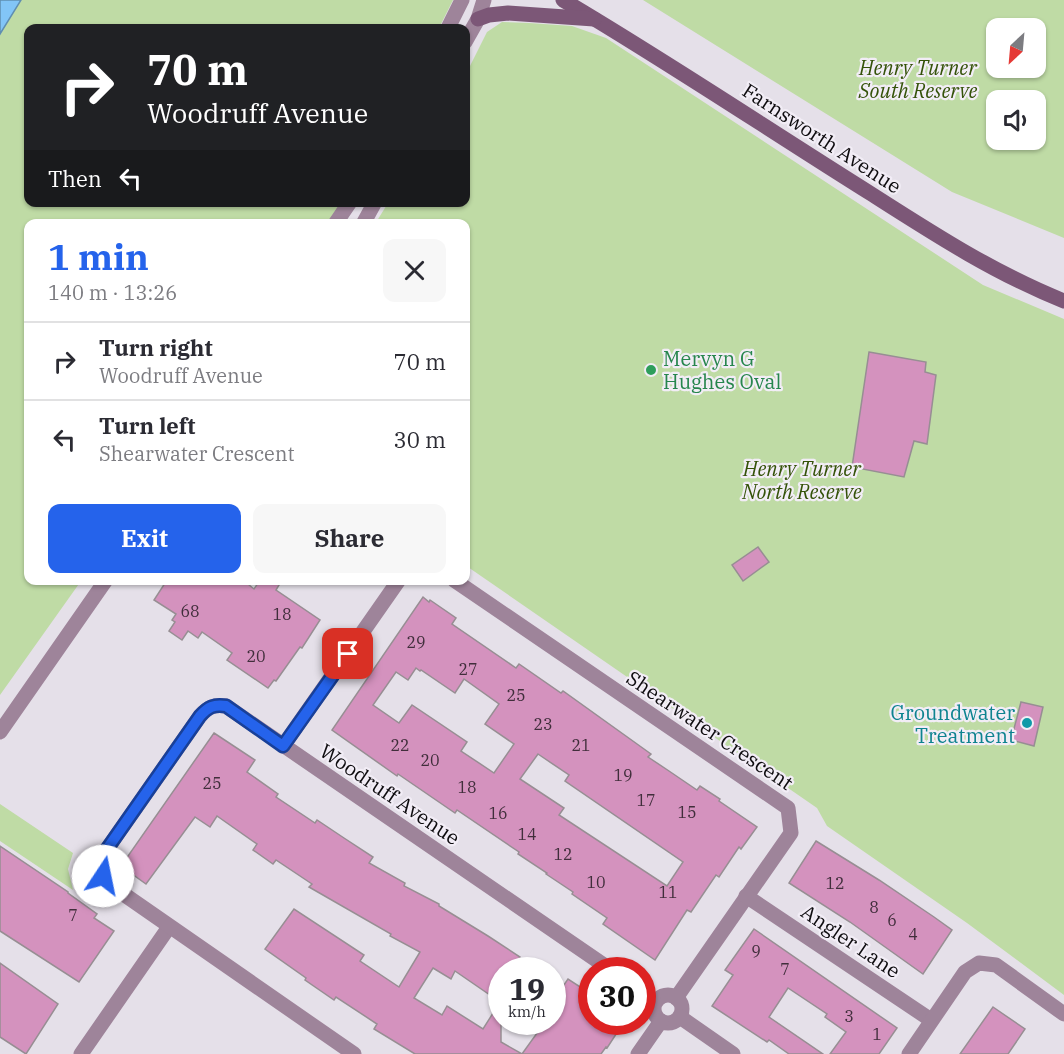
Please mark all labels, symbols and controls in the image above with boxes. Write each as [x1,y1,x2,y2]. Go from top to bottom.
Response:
north arrow [986,18,1046,78]
map controls [986,18,1046,150]
text: 70 m [147,42,248,97]
icon: right [48,48,126,126]
park label: Henry Turner South Reserve [858,54,978,104]
street label: Farnsworth Avenue [737,77,907,199]
button: sound [986,90,1046,150]
text: Woodruff Avenue [147,95,368,130]
icon: left [114,162,147,195]
text: Then [48,164,102,193]
text: 1 min [48,233,149,280]
button: close [383,239,446,302]
text: 140 m · 13:26 [48,279,177,306]
text: Turn right [99,333,213,362]
icon: right [48,345,81,378]
place label: Mervyn G Hughes Oval [663,345,781,395]
text: 70 m [394,347,446,376]
text: Woodruff Avenue [99,362,263,389]
marker: Mervyn G Hughes Oval [644,363,658,377]
text: Turn left [99,411,195,440]
icon: left [48,423,81,456]
text: 30 m [394,425,446,454]
text: Shearwater Crescent [99,440,295,467]
park label: Henry Turner North Reserve [741,455,862,505]
button: Exit [48,504,241,573]
button: Share [253,504,446,573]
house number: 68 [180,601,200,621]
house number: 18 [272,604,292,624]
pin [322,628,373,679]
house number: 29 [406,632,426,652]
icon: arrive [331,637,364,670]
house number: 20 [246,646,266,666]
house number: 27 [458,659,478,679]
street label: Shearwater Crescent [621,664,799,796]
house number: 25 [506,685,526,705]
place label: Groundwater Treatment [890,699,1015,749]
house number: 23 [533,714,553,734]
marker: Groundwater Treatment [1020,716,1034,730]
house number: 22 [390,735,410,755]
house number: 21 [571,735,591,755]
street label: Woodruff Avenue [315,737,465,851]
house number: 20 [420,750,440,770]
house number: 19 [613,765,633,785]
house number: 25 [202,773,222,793]
house number: 18 [457,777,477,797]
house number: 17 [636,790,656,810]
house number: 15 [677,802,697,822]
house number: 16 [488,803,508,823]
house number: 14 [517,824,537,844]
position arrow [71,844,135,908]
house number: 12 [553,844,573,864]
house number: 10 [586,872,606,892]
house number: 12 [825,873,845,893]
house number: 11 [658,882,678,902]
house number: 8 [869,897,879,917]
street label: Angler Lane [796,898,906,984]
house number: 7 [68,905,78,925]
house number: 6 [887,910,897,930]
house number: 4 [908,924,918,944]
house number: 9 [751,941,761,961]
speed limit sign: 30 [578,957,656,1035]
house number: 7 [780,959,790,979]
text: 19 [509,969,545,1008]
text: km/h [508,1002,546,1021]
house number: 3 [844,1006,854,1026]
house number: 1 [872,1024,882,1044]

